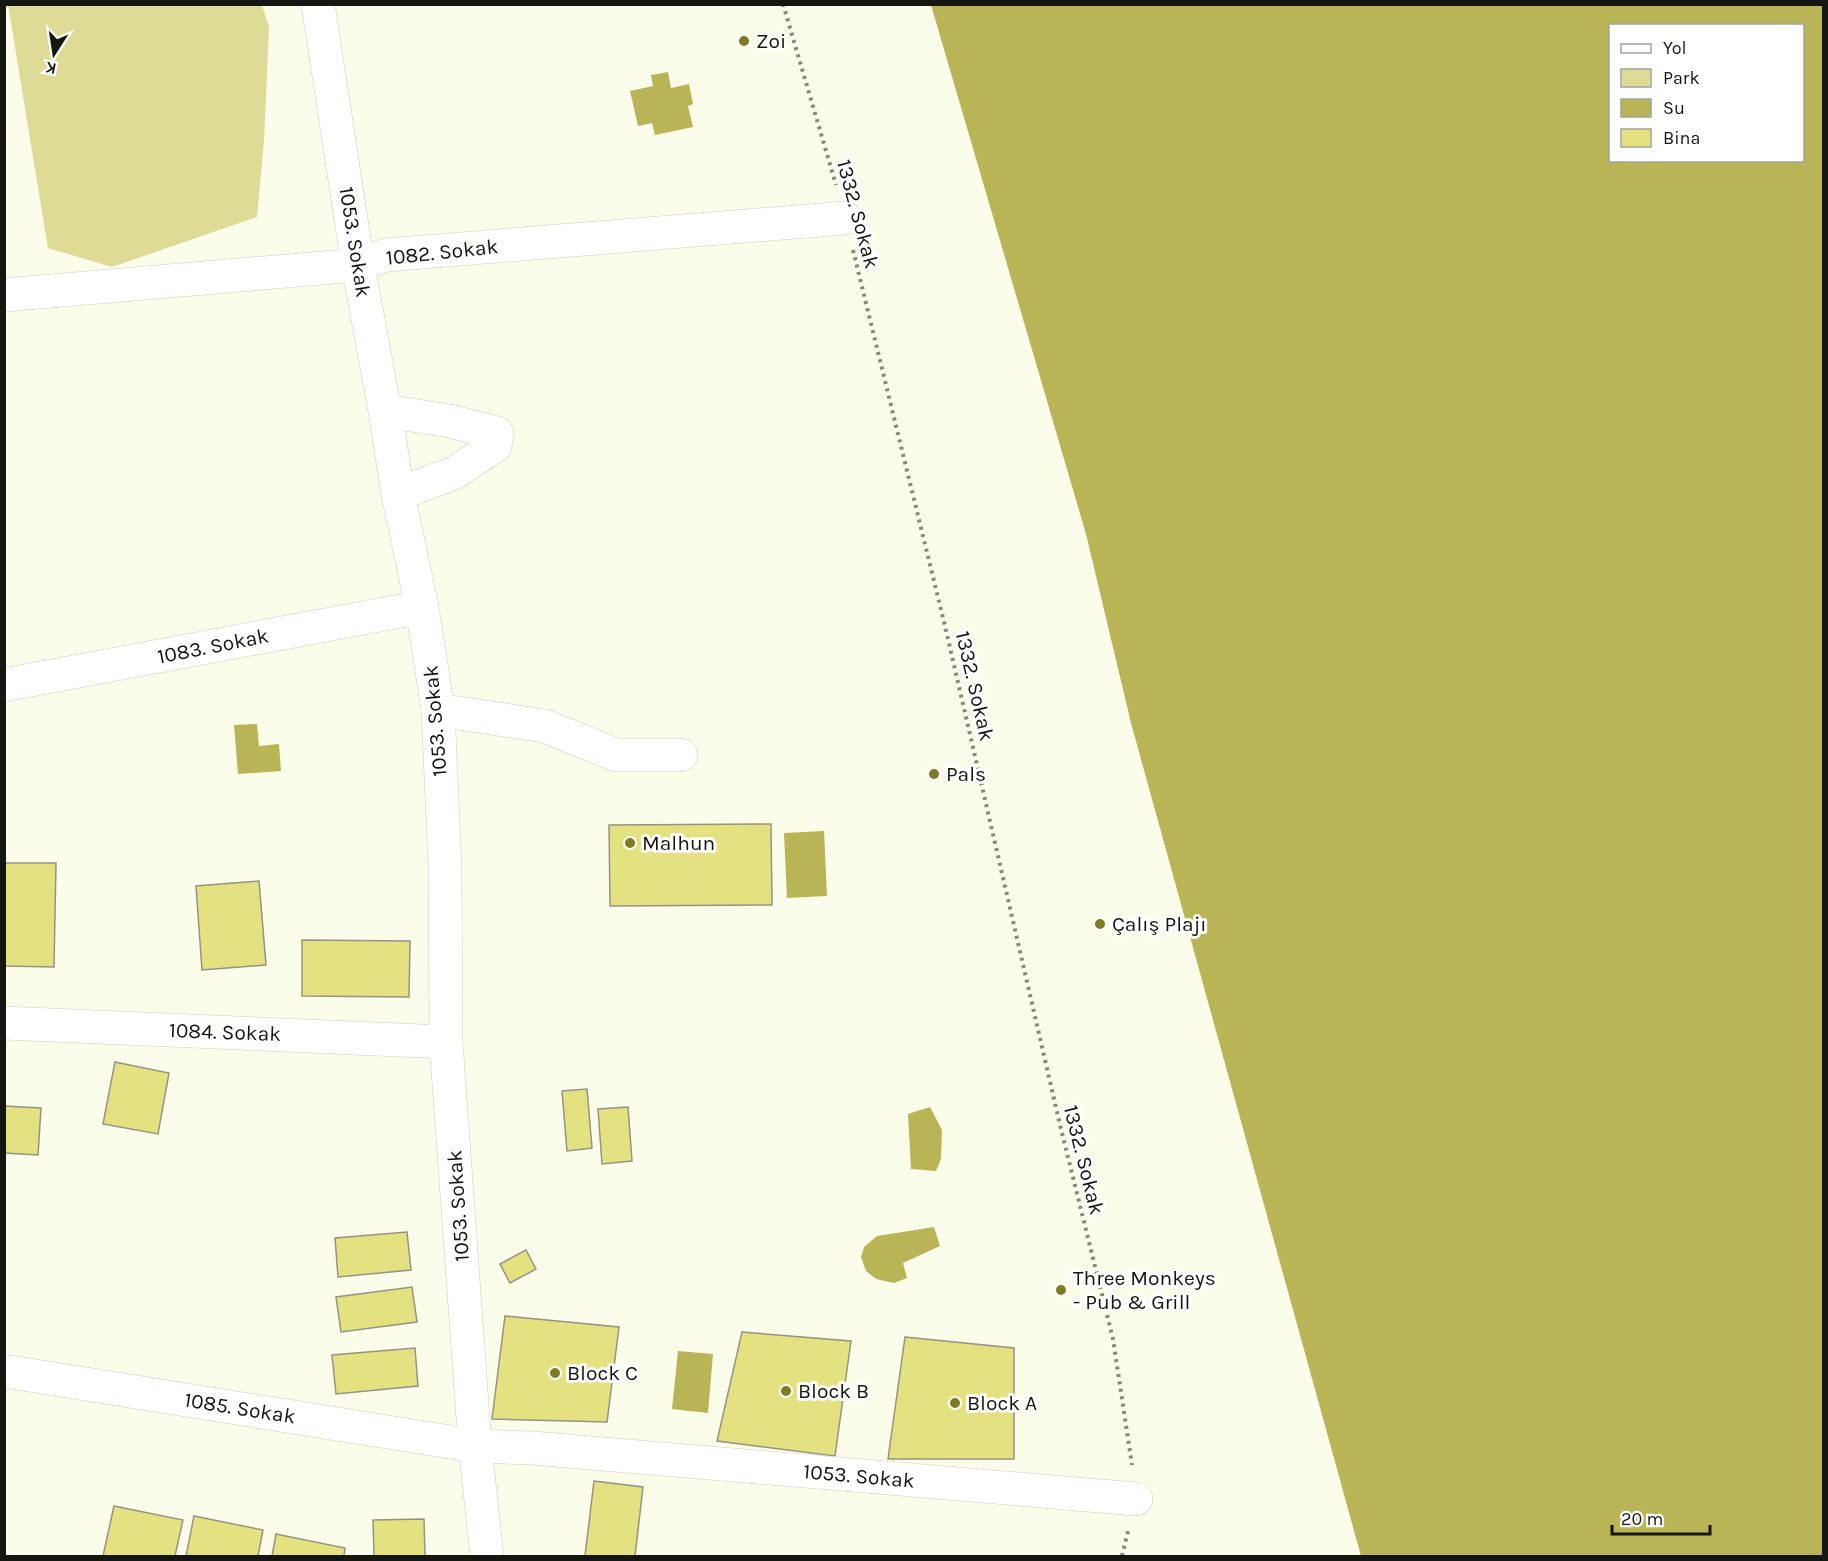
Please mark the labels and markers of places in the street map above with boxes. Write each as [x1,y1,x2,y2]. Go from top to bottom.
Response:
place label: Zoi [756,29,786,53]
marker: Zoi [737,34,751,48]
place label: Pals [946,762,986,786]
marker: Pals [927,767,941,781]
place label: Malhun [642,831,715,855]
marker: Malhun [623,836,637,850]
place label: Çalış Plajı [1112,912,1207,936]
marker: Çalış Plajı [1093,917,1107,931]
place label: Three Monkeys - Pub & Grill [1073,1266,1216,1314]
marker: Three Monkeys - Pub & Grill [1054,1283,1068,1297]
place label: Block C [567,1361,638,1385]
marker: Block C [548,1366,562,1380]
place label: Block B [798,1379,869,1403]
marker: Block B [779,1384,793,1398]
place label: Block A [967,1391,1037,1415]
marker: Block A [948,1396,962,1410]

